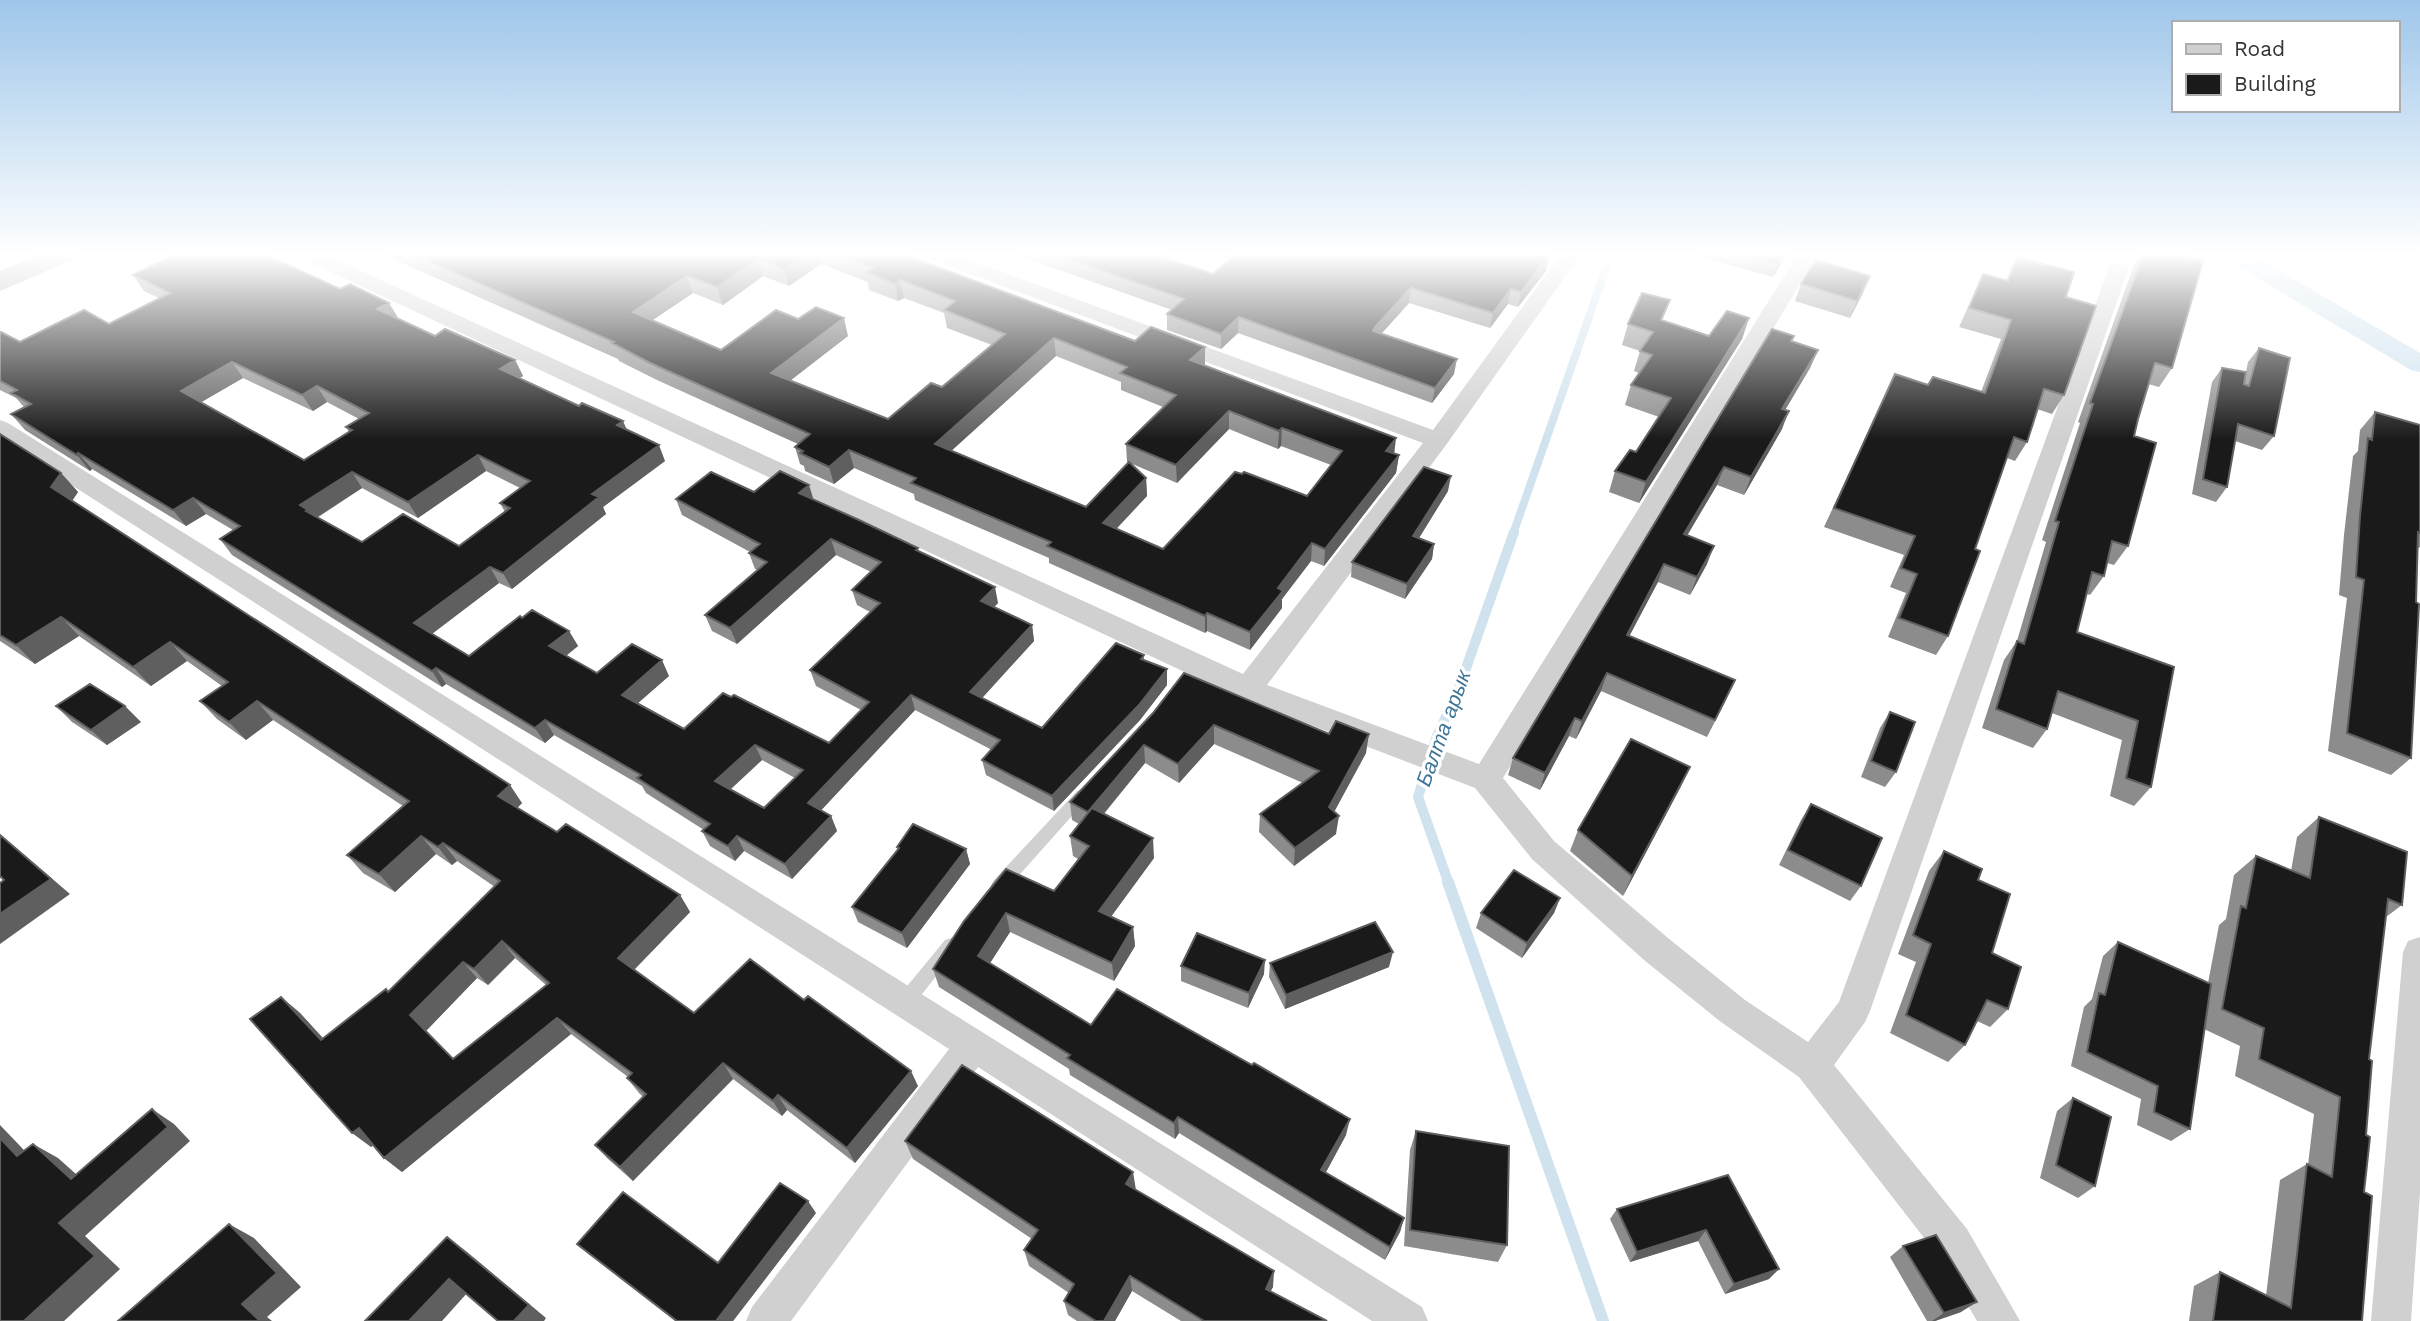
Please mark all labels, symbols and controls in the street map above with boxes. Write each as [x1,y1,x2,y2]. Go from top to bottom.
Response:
legend [2172,21,2399,112]
text: Road [2234,36,2285,61]
text: Building [2234,71,2316,96]
water label: Балта арык [1410,666,1476,789]

